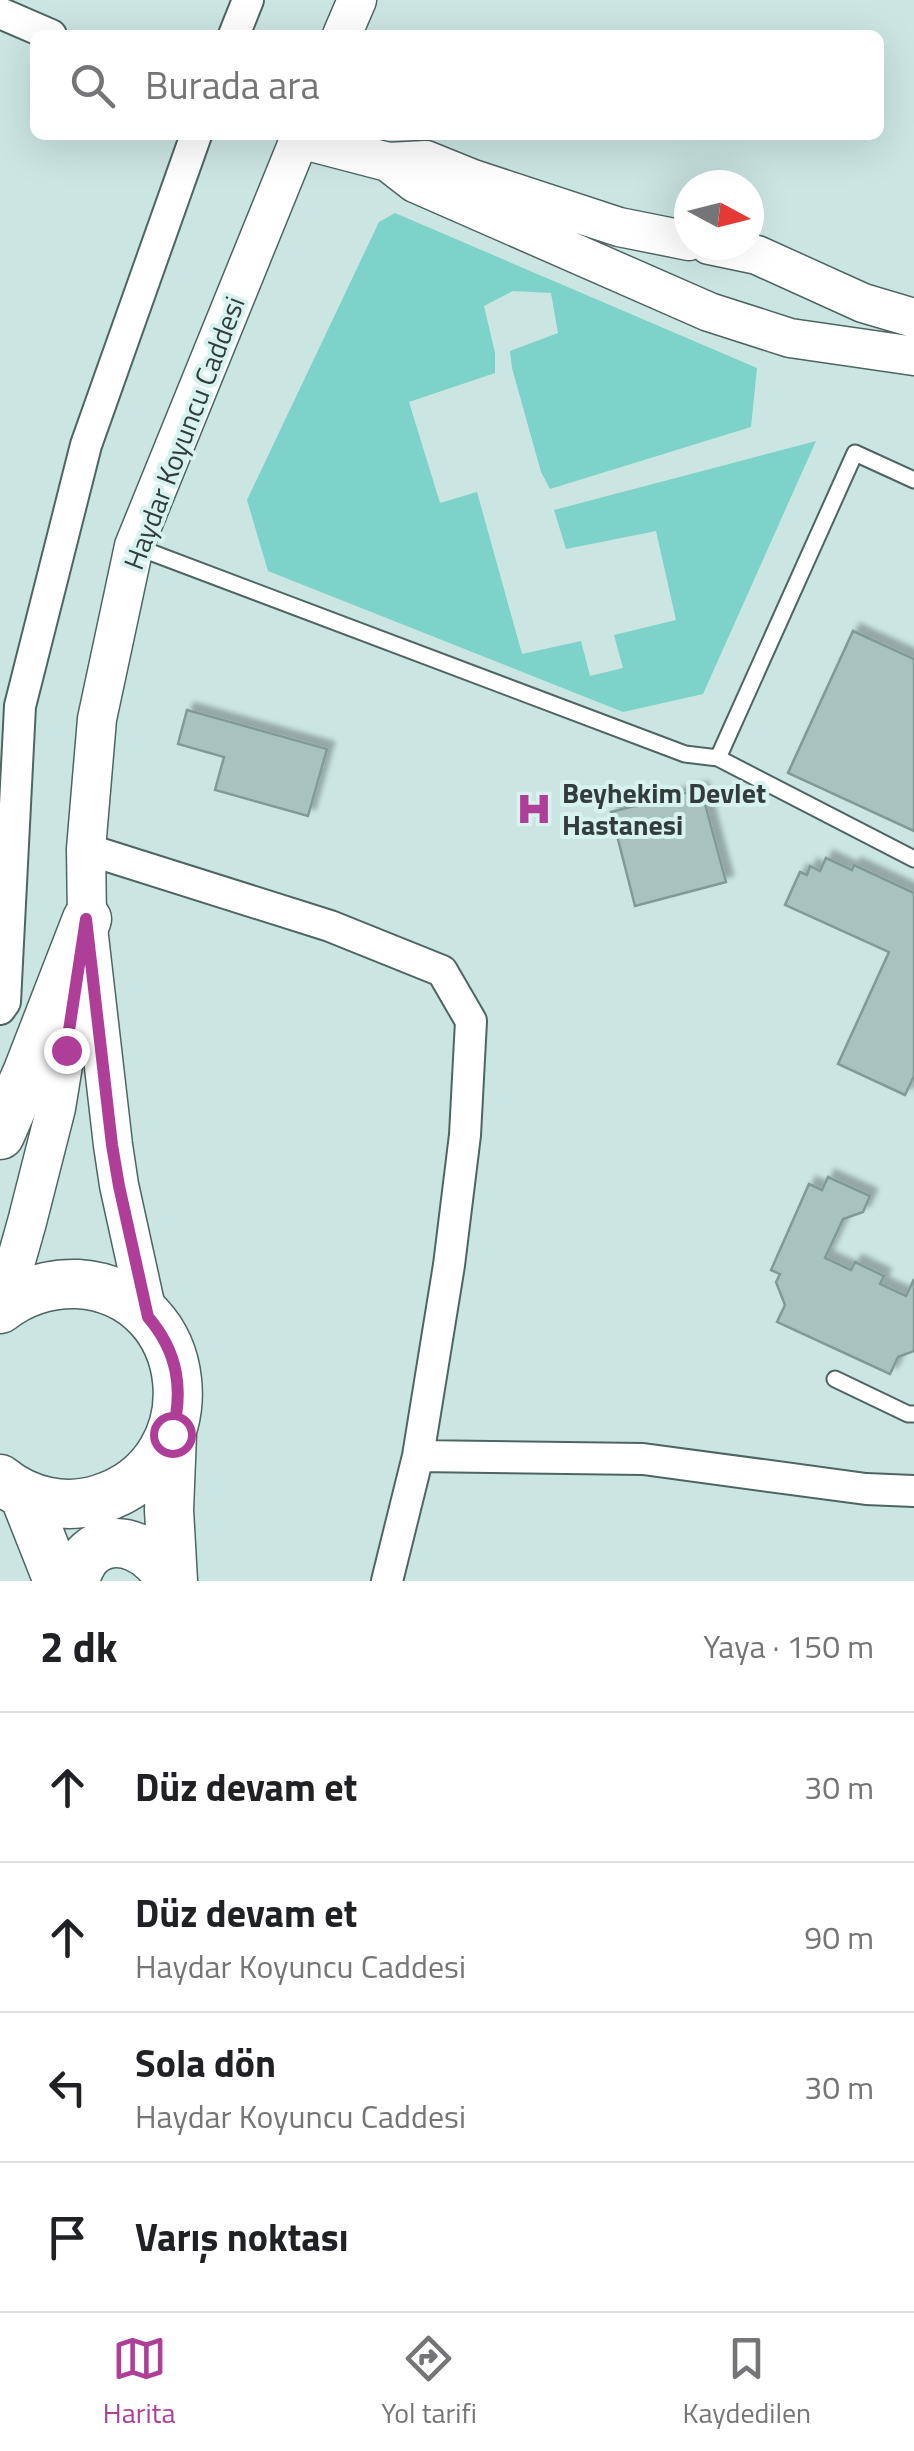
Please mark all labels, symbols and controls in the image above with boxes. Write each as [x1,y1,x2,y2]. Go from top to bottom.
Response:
search box [30,30,884,140]
text: Burada ara [145,56,320,114]
icon: search [65,58,120,113]
north arrow [674,170,764,260]
street label: Haydar Koyuncu Caddesi [112,290,255,576]
place label: Beyhekim Devlet Hastanesi [562,771,766,846]
hospital icon: Beyhekim Devlet Hastanesi [515,790,553,828]
route end [44,1028,90,1074]
route start [150,1412,196,1458]
text: 2 dk [40,1614,117,1678]
text: Yaya · 150 m [703,1622,874,1670]
text: Düz devam et [135,1758,357,1816]
icon: ahead [40,1760,95,1815]
text: 30 m [804,1763,874,1811]
text: Düz devam et [135,1884,357,1942]
icon: ahead [40,1910,95,1965]
text: 90 m [804,1913,874,1961]
text: Haydar Koyuncu Caddesi [135,1942,466,1990]
text: Sola dön [135,2034,276,2092]
icon: left [40,2060,95,2115]
text: 30 m [804,2063,874,2111]
text: Haydar Koyuncu Caddesi [135,2092,466,2140]
text: Varış noktası [135,2208,349,2266]
icon: arrive [40,2210,95,2265]
tab: Harita [103,2331,175,2434]
tab: Yol tarifi [381,2331,477,2434]
tab: Kaydedilen [683,2331,811,2434]

